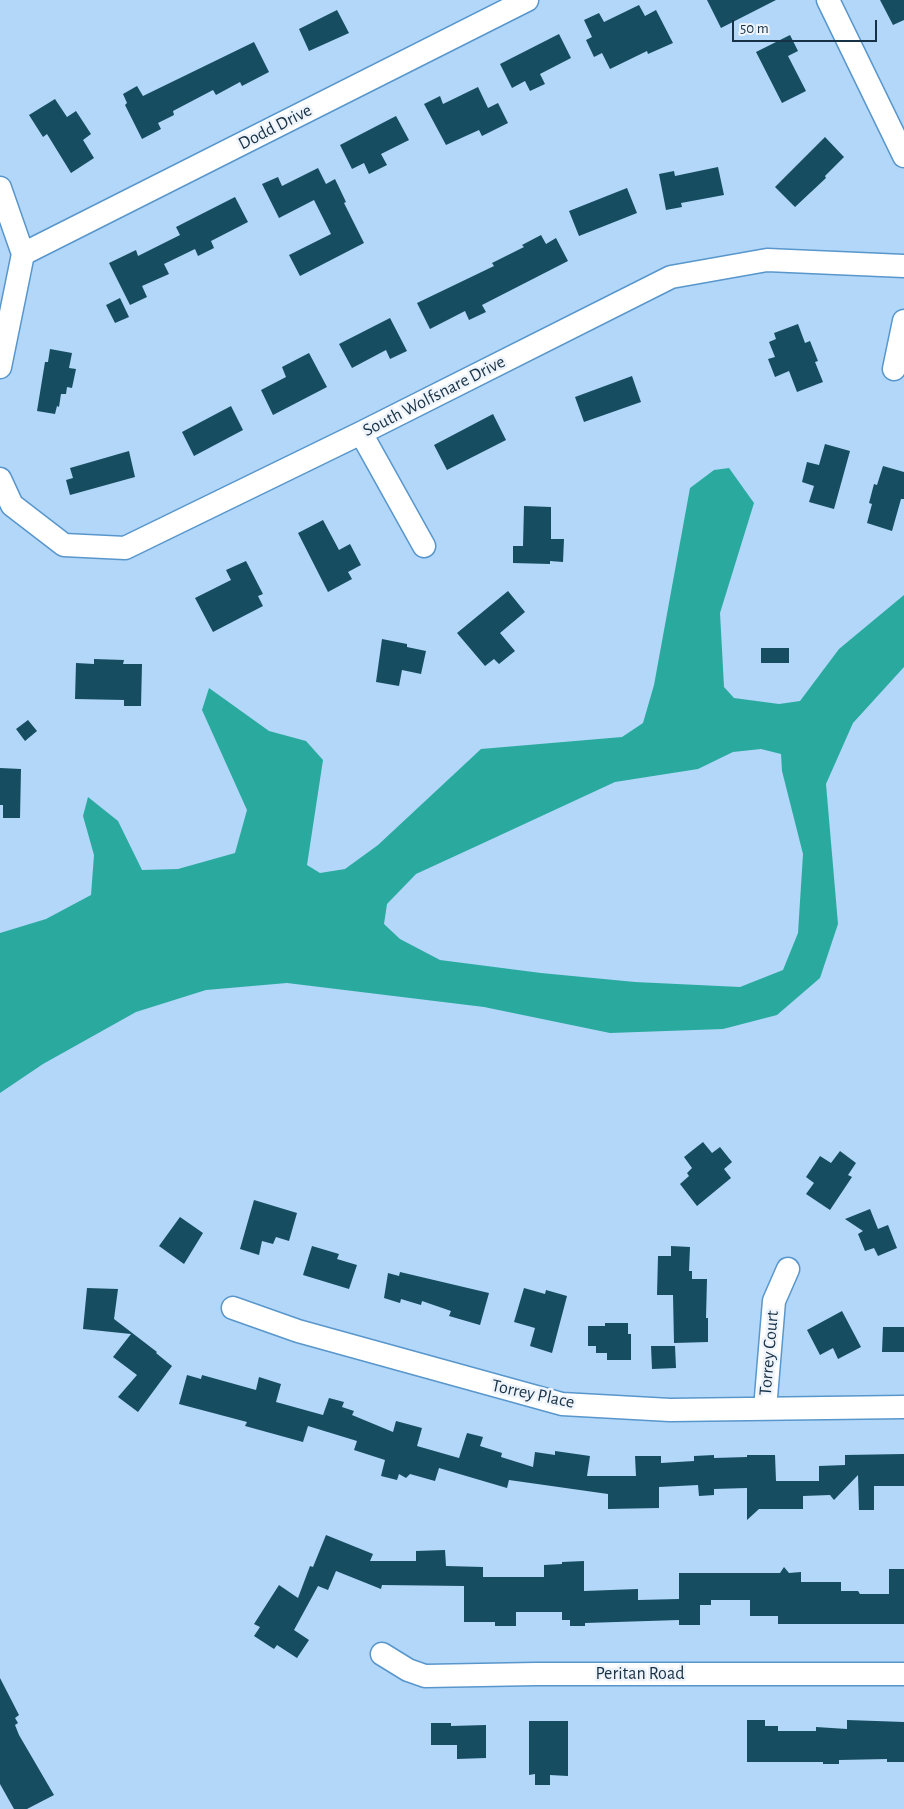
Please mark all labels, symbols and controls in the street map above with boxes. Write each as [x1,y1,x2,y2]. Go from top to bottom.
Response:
scale bar [734,10,879,42]
text: 50 m [740,21,769,36]
street label: Dodd Drive [235,99,315,155]
street label: South Wolfsnare Drive [359,351,509,441]
street label: Torrey Court [755,1310,783,1396]
street label: Torrey Place [490,1375,576,1413]
street label: Peritan Road [595,1663,685,1685]

